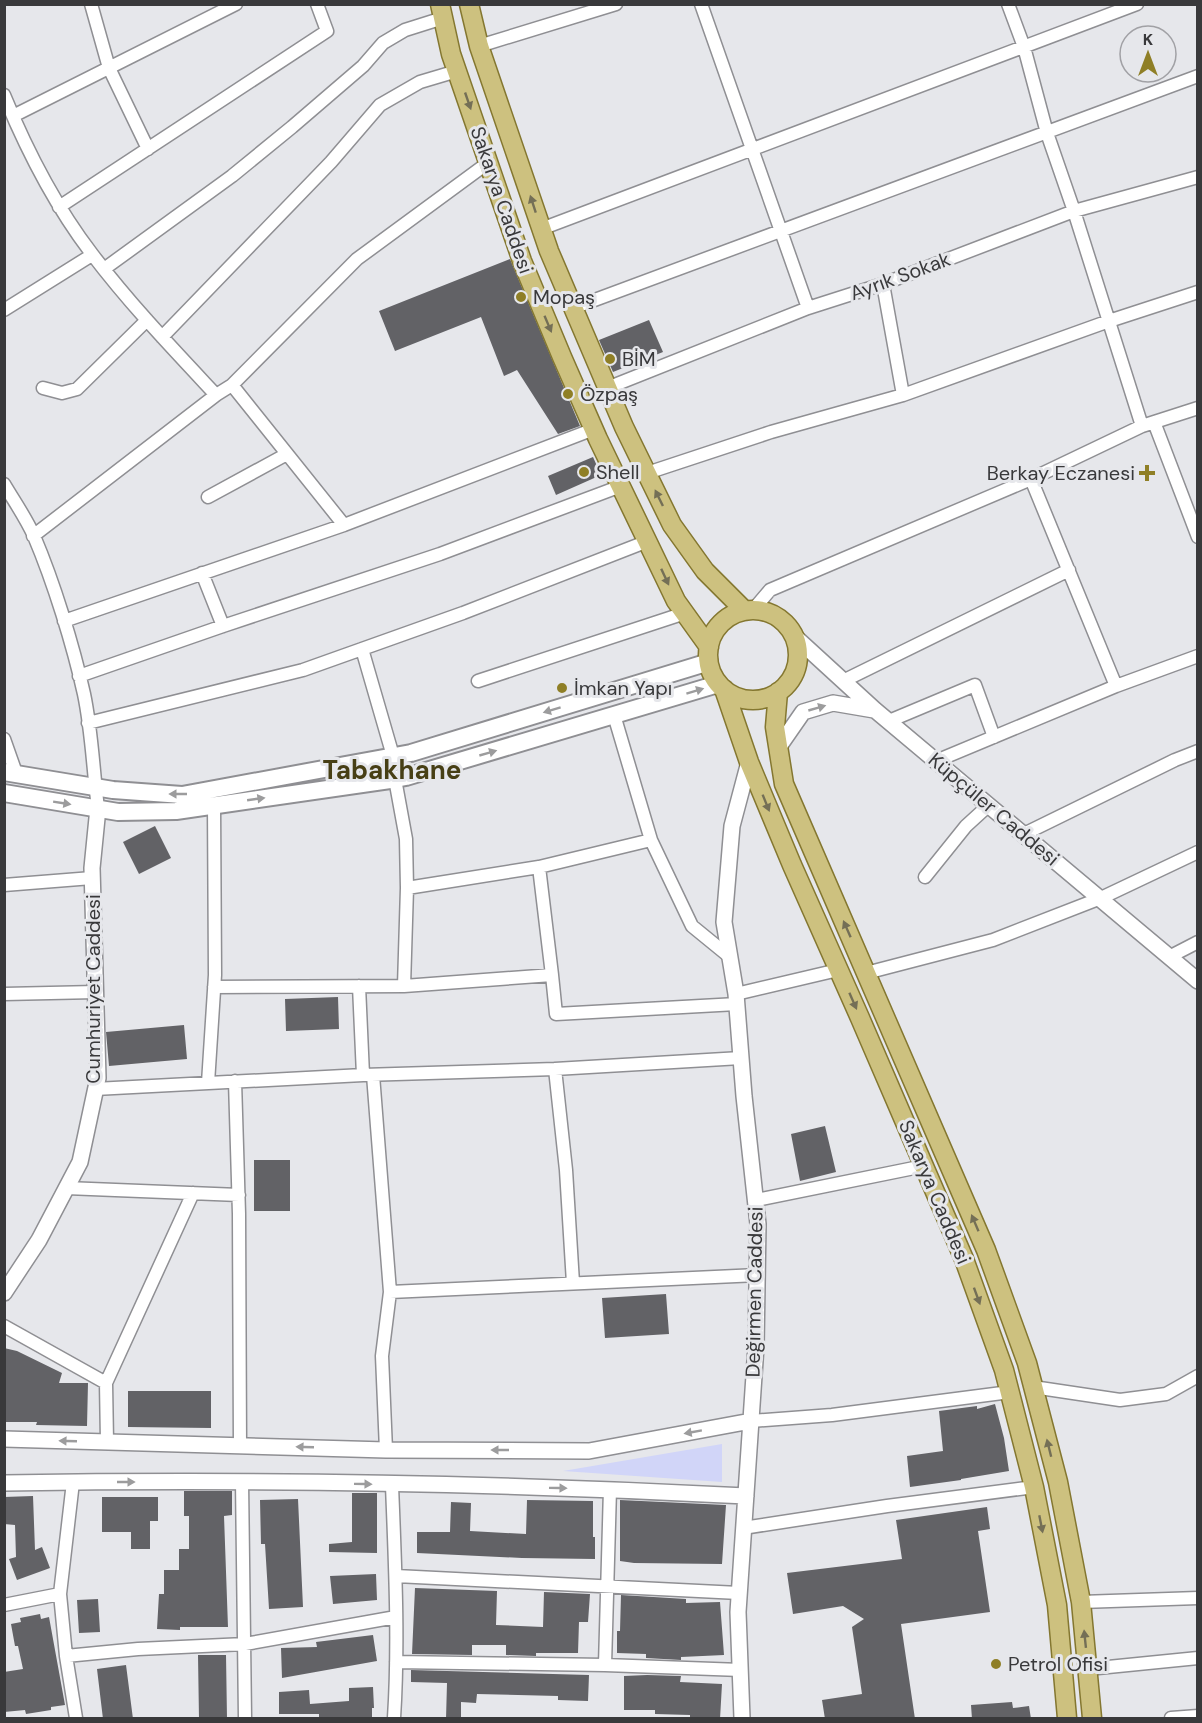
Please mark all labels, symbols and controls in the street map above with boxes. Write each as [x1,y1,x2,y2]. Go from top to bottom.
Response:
north arrow [1118,24,1178,84]
text: K [1143,29,1154,50]
one-way arrow [463,92,473,110]
street label: Sakarya Caddesi [465,123,539,277]
one-way arrow [528,194,537,212]
street label: Ayrık Sokak [846,246,954,306]
place label: Mopaş [533,284,595,310]
marker: Mopaş [514,290,528,304]
one-way arrow [543,315,553,333]
place label: BİM [622,346,656,372]
marker: BİM [603,352,617,366]
place label: Özpaş [580,381,638,407]
marker: Özpaş [561,387,575,401]
place label: Shell [596,459,639,485]
place label: Berkay Eczanesi [987,460,1135,486]
marker: Shell [577,465,591,479]
marker: Berkay Eczanesi [1140,466,1154,480]
one-way arrow [655,490,664,507]
one-way arrow [660,568,670,586]
place label: İmkan Yapı [574,675,672,701]
marker: İmkan Yapı [555,681,569,695]
one-way arrow [686,686,704,695]
one-way arrow [808,702,826,712]
one-way arrow [543,706,561,715]
street label: Küpçüler Caddesi [923,747,1065,871]
one-way arrow [479,748,497,757]
district label: Tabakhane [323,753,461,787]
one-way arrow [169,789,188,798]
one-way arrow [762,794,771,812]
one-way arrow [246,795,265,804]
one-way arrow [53,799,72,808]
street label: Cumhuriyet Caddesi [80,894,106,1084]
one-way arrow [842,920,851,937]
one-way arrow [848,992,857,1009]
street label: Sakarya Caddesi [893,1116,977,1268]
street label: Değirmen Caddesi [740,1206,768,1378]
one-way arrow [970,1214,980,1232]
one-way arrow [973,1288,983,1306]
one-way arrow [683,1428,702,1437]
one-way arrow [59,1436,78,1446]
one-way arrow [1044,1439,1053,1457]
one-way arrow [295,1443,314,1452]
one-way arrow [490,1445,509,1455]
one-way arrow [116,1477,135,1486]
one-way arrow [353,1479,372,1489]
one-way arrow [548,1483,567,1493]
one-way arrow [1037,1515,1046,1534]
one-way arrow [1080,1630,1090,1649]
place label: Petrol Ofisi [1008,1651,1108,1677]
marker: Petrol Ofisi [989,1657,1003,1671]

